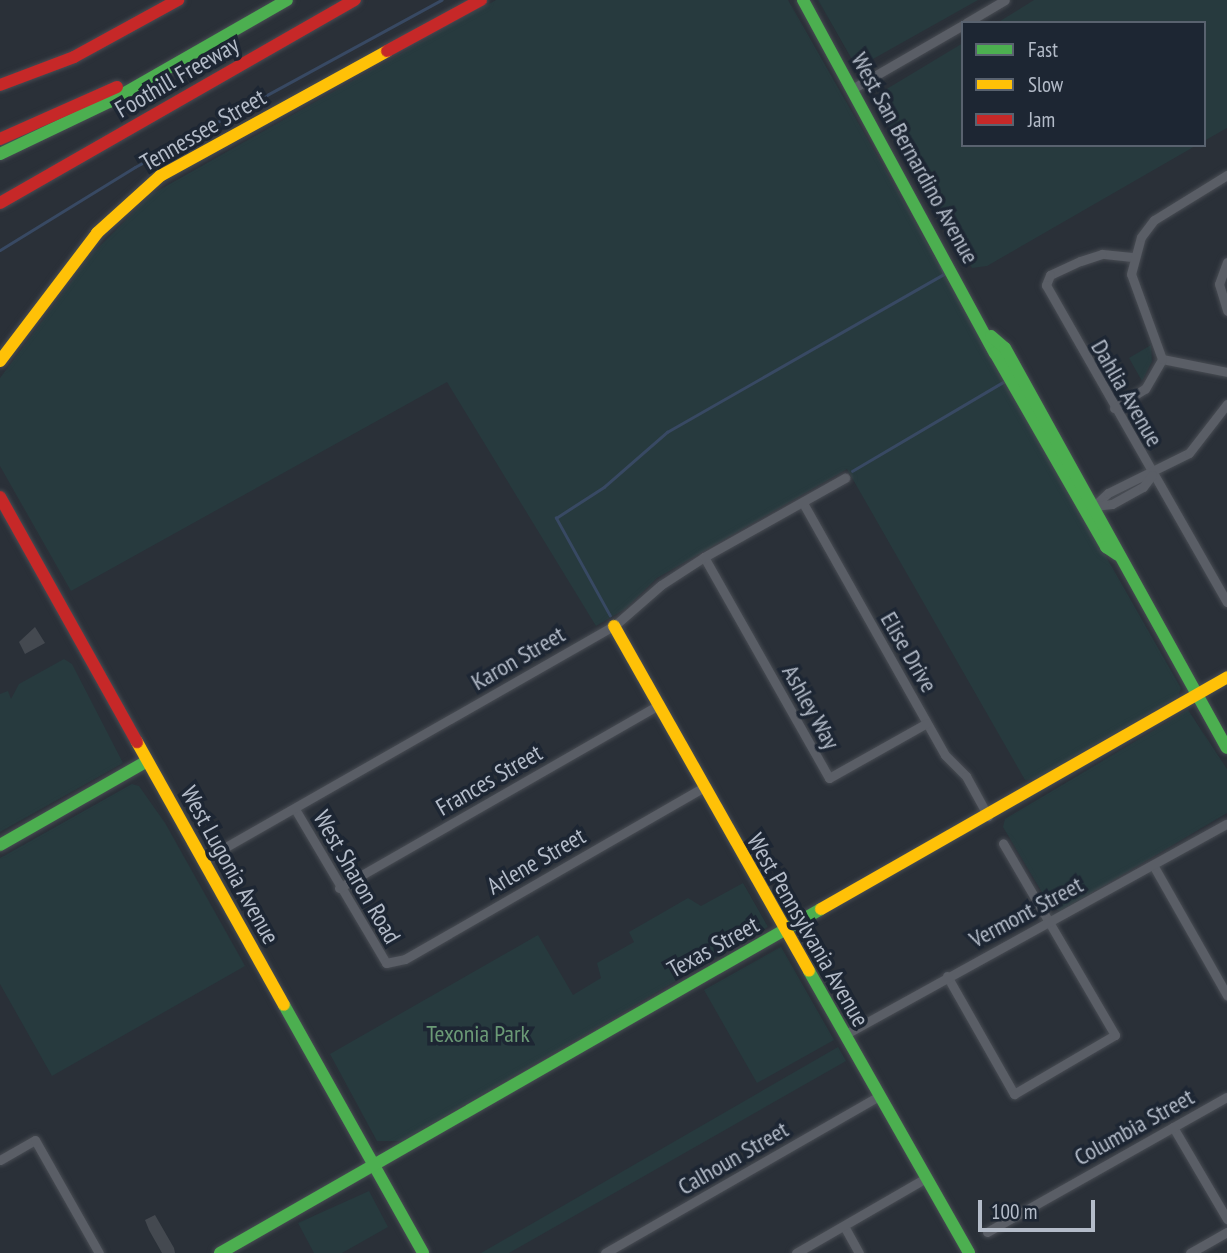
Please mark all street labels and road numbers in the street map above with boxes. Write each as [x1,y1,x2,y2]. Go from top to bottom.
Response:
street label: Foothill Freeway [110,30,244,124]
street label: West San Bernardino Avenue [845,47,985,269]
street label: Tennessee Street [135,83,271,177]
street label: Dahlia Avenue [1085,334,1169,452]
street label: Elise Drive [875,607,943,697]
street label: Karon Street [466,620,570,696]
street label: Ashley Way [776,659,846,755]
street label: Frances Street [431,738,547,822]
street label: West Lugonia Avenue [175,781,285,949]
street label: West Sharon Road [307,805,407,949]
street label: Arlene Street [482,821,590,901]
street label: West Pennsylvania Avenue [741,828,875,1032]
street label: Vermont Street [964,870,1088,954]
street label: Texas Street [662,910,764,984]
street label: Columbia Street [1069,1082,1199,1172]
street label: Calhoun Street [673,1115,793,1201]

